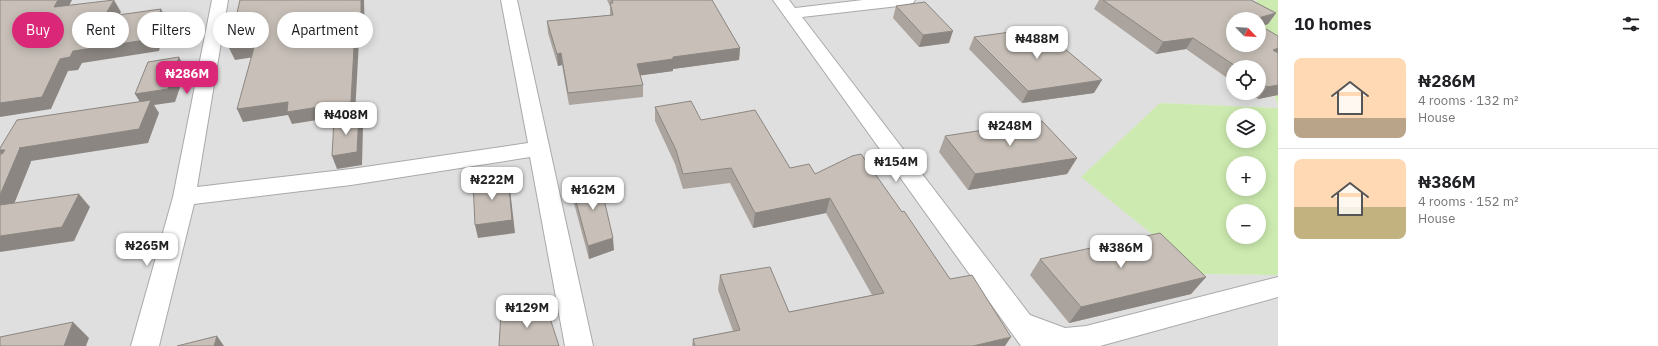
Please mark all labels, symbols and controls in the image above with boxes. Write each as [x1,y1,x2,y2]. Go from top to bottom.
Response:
chip: Buy [12,12,64,48]
chip: Rent [72,12,129,48]
chip: Filters [137,12,205,48]
chip: New [213,12,269,48]
chip: Apartment [277,12,373,48]
north arrow [1226,12,1266,52]
map controls [1226,12,1266,244]
text: 10 homes [1294,13,1371,35]
icon: filters [1620,13,1642,35]
pin: ₦488M [1009,26,1065,60]
text: ₦488M [1015,30,1059,47]
button: locate [1226,60,1266,100]
pin: ₦286M [159,61,215,95]
text: ₦286M [165,65,209,82]
text: ₦286M [1418,70,1476,92]
icon: home [1326,74,1374,122]
text: 4 rooms · 132 m² [1418,92,1519,109]
pin: ₦408M [318,102,374,136]
text: ₦408M [324,106,368,123]
button: layers [1226,108,1266,148]
text: House [1418,109,1455,126]
pin: ₦248M [982,113,1038,147]
text: ₦248M [988,117,1032,134]
pin: ₦154M [868,149,924,183]
text: ₦154M [874,153,918,170]
button: + [1226,156,1266,196]
pin: ₦222M [464,167,520,201]
text: ₦222M [470,171,514,188]
text: ₦386M [1418,171,1476,193]
icon: home [1326,175,1374,223]
pin: ₦162M [565,177,621,211]
text: ₦162M [571,181,615,198]
text: 4 rooms · 152 m² [1418,193,1519,210]
button: − [1226,204,1266,244]
text: House [1418,210,1455,227]
pin: ₦265M [119,233,175,267]
pin: ₦386M [1093,235,1149,269]
text: ₦265M [125,237,169,254]
text: ₦386M [1099,239,1143,256]
pin: ₦129M [499,295,555,329]
text: ₦129M [505,299,549,316]

